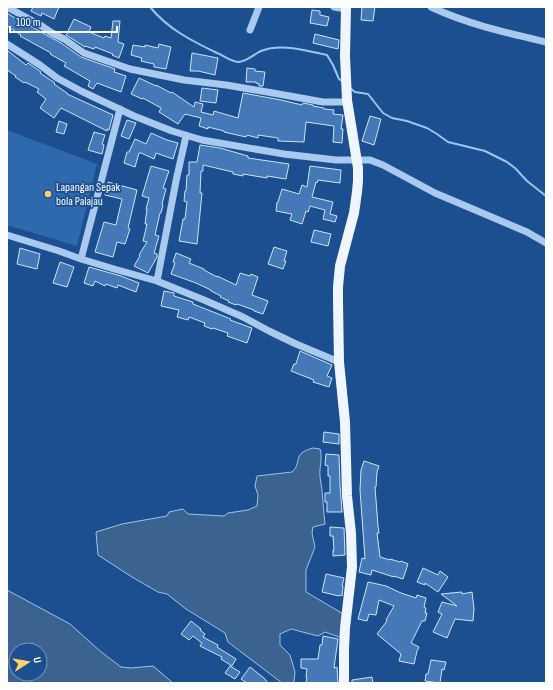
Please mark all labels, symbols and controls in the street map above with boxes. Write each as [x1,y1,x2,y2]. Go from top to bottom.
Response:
scale bar [10,8,117,34]
text: 100 m [16,15,41,30]
place label: Lapangan Sepak bola Palajau [56,180,121,209]
marker: Lapangan Sepak bola Palajau [43,189,53,199]
north arrow [8,642,48,682]
text: U [30,656,44,664]

